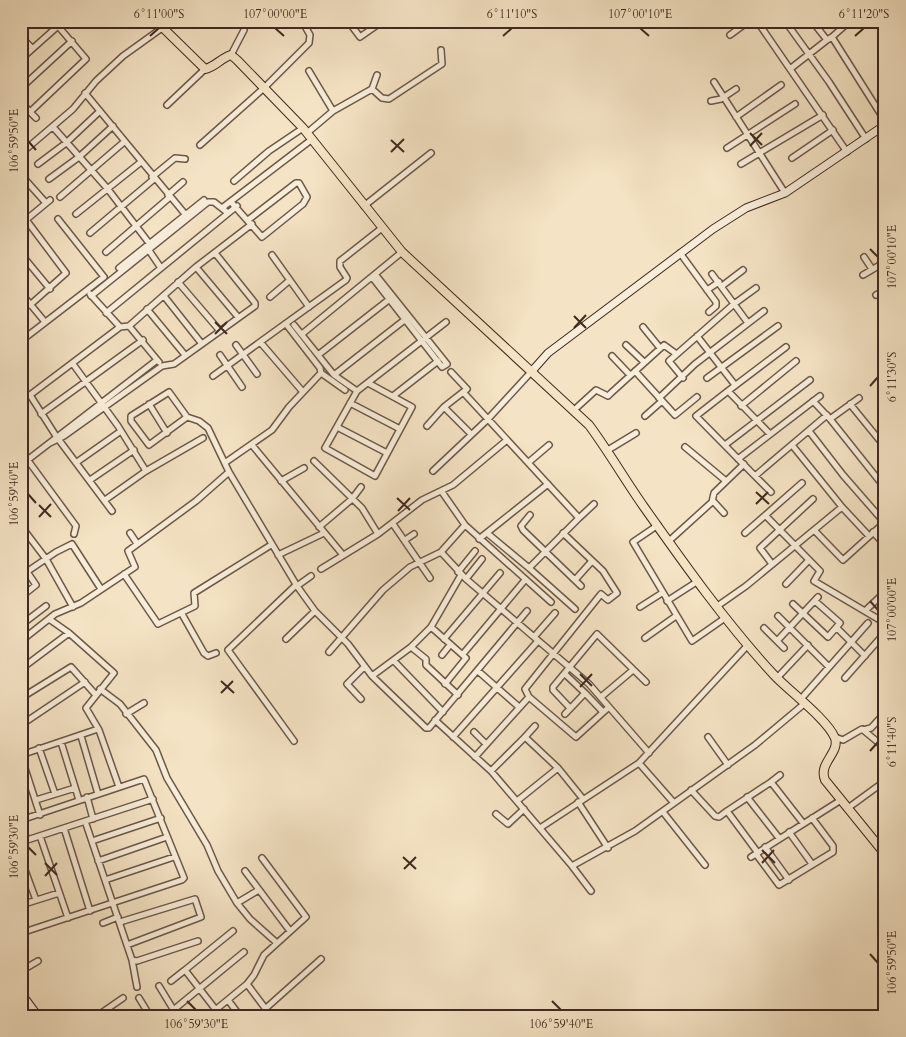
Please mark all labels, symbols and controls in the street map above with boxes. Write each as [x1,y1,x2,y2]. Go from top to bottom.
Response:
text: 6°11'00"S [134,6,184,22]
text: 107°00'00"E [243,6,307,22]
text: 6°11'10"S [487,6,537,22]
text: 107°00'10"E [608,6,672,22]
text: 6°11'20"S [839,6,889,22]
text: 106°59'50"E [6,109,22,173]
text: 107°00'10"E [884,225,900,289]
text: 6°11'30"S [884,352,900,402]
text: 106°59'40"E [6,462,22,526]
text: 107°00'00"E [884,578,900,642]
text: 6°11'40"S [884,717,900,767]
text: 106°59'30"E [6,815,22,879]
text: 106°59'50"E [884,931,900,995]
text: 106°59'30"E [164,1016,228,1032]
text: 106°59'40"E [529,1016,593,1032]

